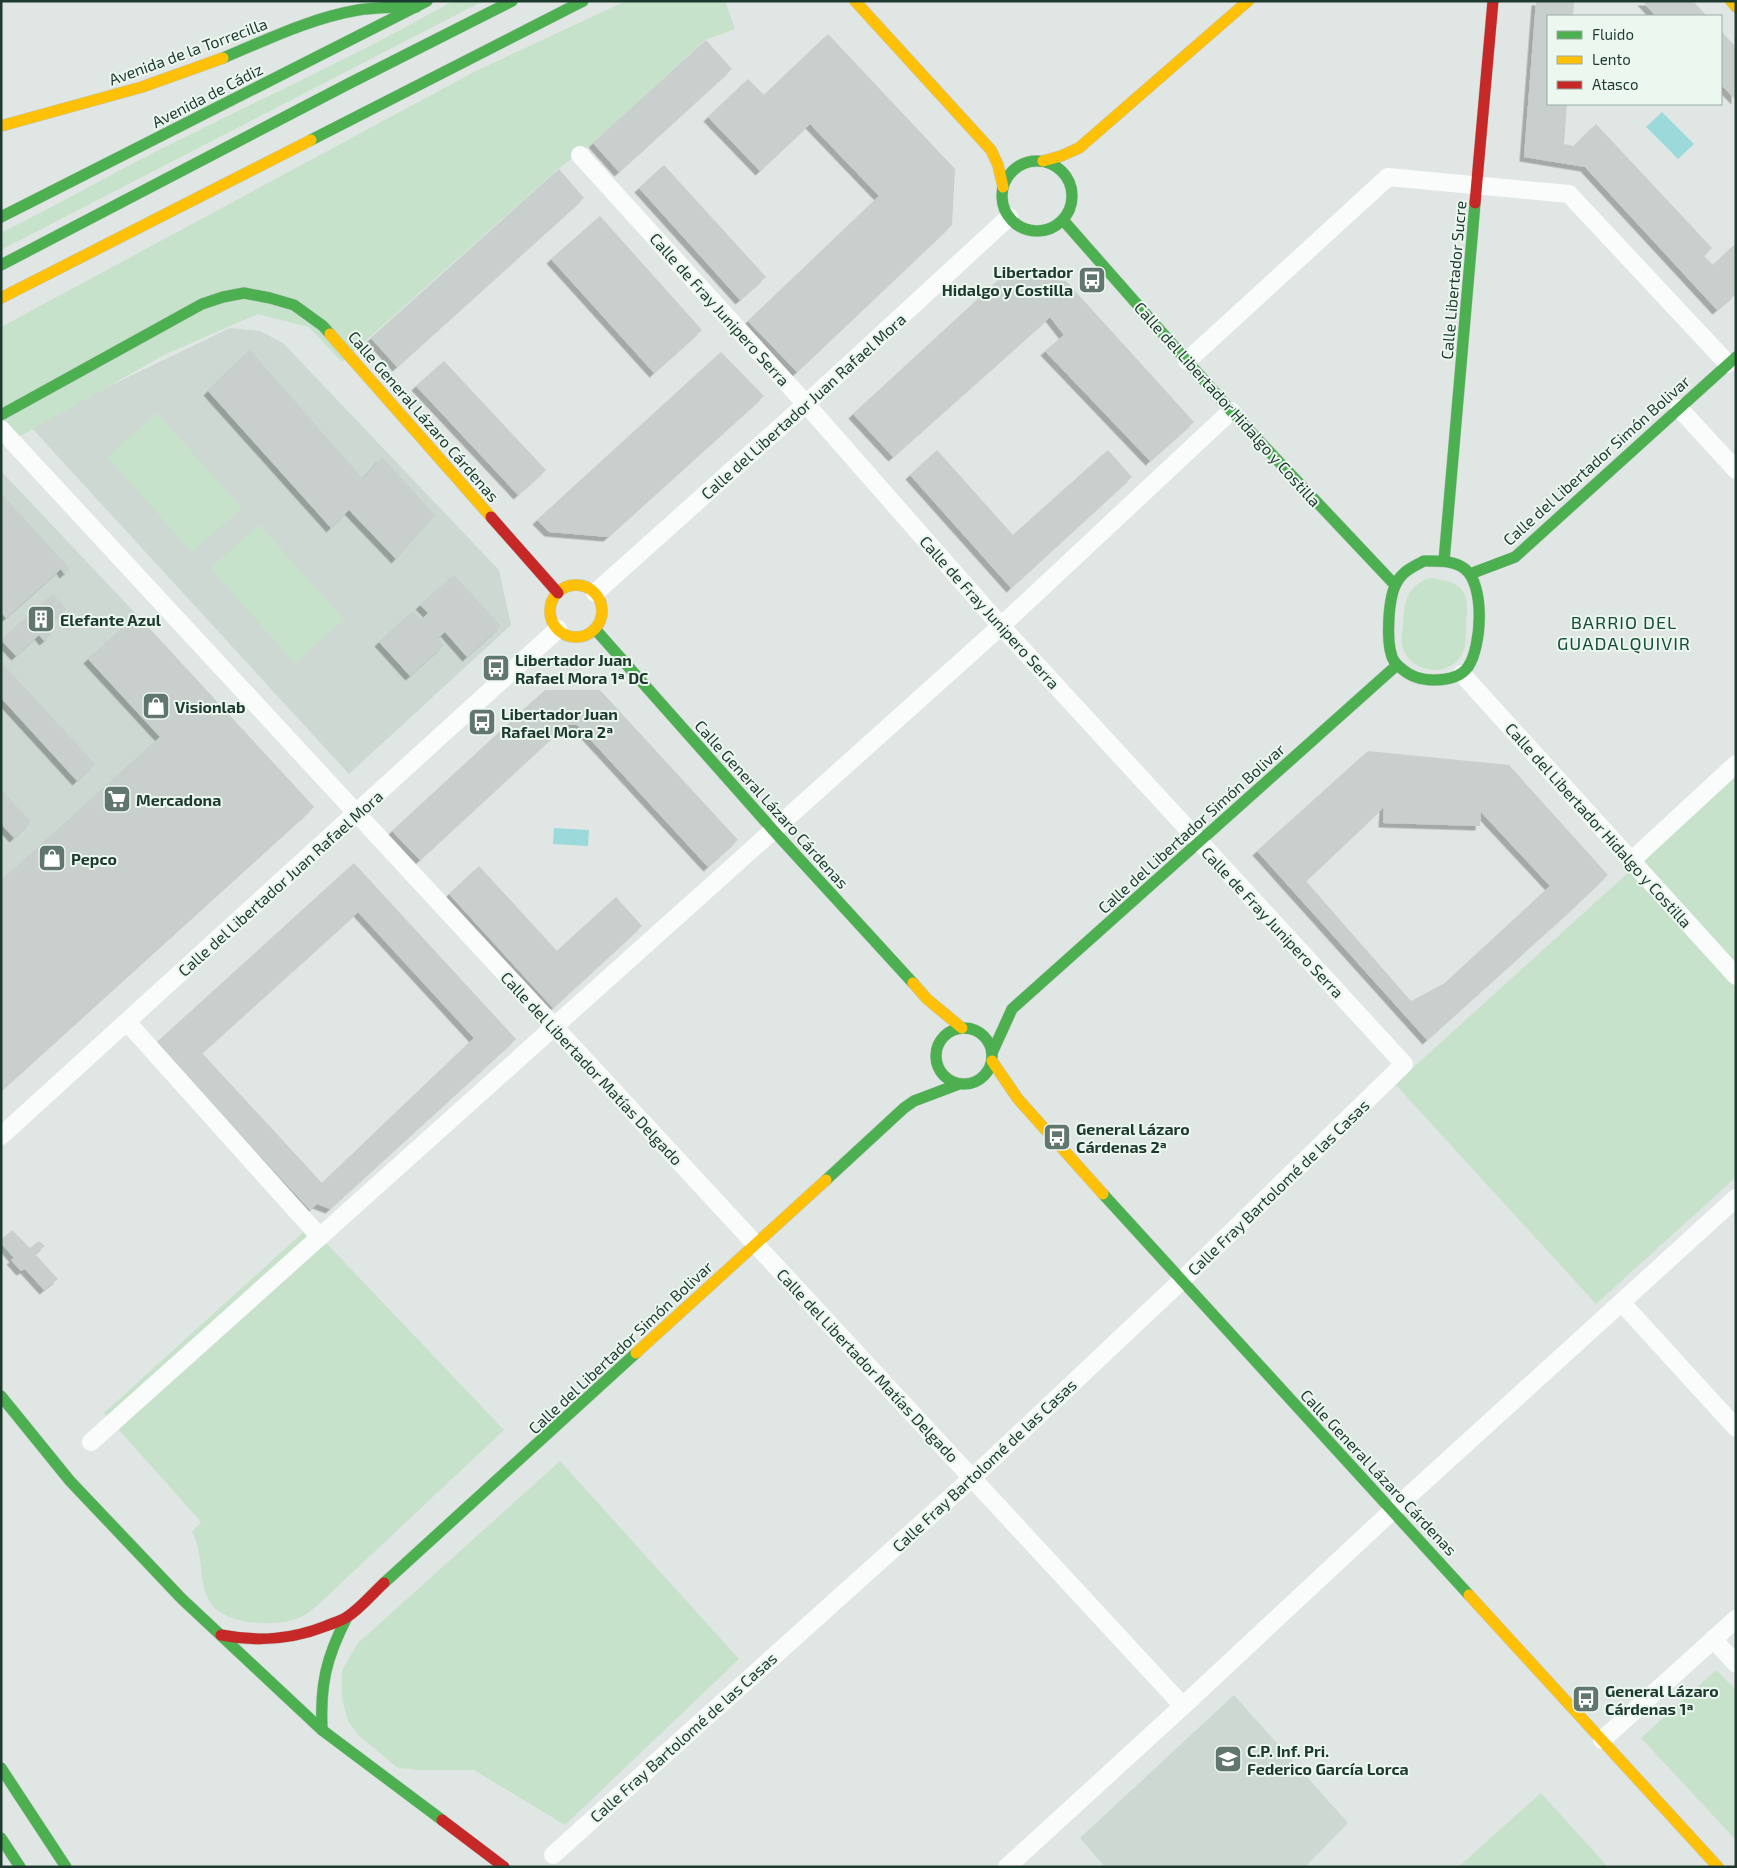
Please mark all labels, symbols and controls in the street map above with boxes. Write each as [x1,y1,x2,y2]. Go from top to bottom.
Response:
street label: Avenida de la Torrecilla [106,13,270,89]
legend [1547,15,1722,105]
text: Fluido [1592,25,1634,43]
text: Lento [1592,50,1631,68]
street label: Avenida de Cádiz [148,59,266,131]
text: Atasco [1592,75,1638,93]
street label: Calle Libertador Sucre [1437,200,1469,360]
street label: Calle de Fray Junipero Serra [646,228,794,390]
place label: Libertador Hidalgo y Costilla [942,262,1073,300]
bus stop icon: Libertador Hidalgo y Costilla [1077,265,1107,295]
street label: Calle del Libertador Hidalgo y Costilla [1131,298,1325,510]
street label: Calle del Libertador Juan Rafael Mora [697,309,909,503]
street label: Calle General Lázaro Cárdenas [345,327,503,505]
street label: Calle del Libertador Simón Bolivar [1499,371,1694,549]
street label: Calle de Fray Junipero Serra [916,531,1064,693]
building icon: Elefante Azul [26,604,56,634]
place label: Elefante Azul [60,610,162,629]
district label: BARRIO DEL GUADALQUIVIR [1557,611,1691,654]
place label: Libertador Juan Rafael Mora 1ª DC [515,650,649,687]
bus stop icon: Libertador Juan Rafael Mora 1ª DC [481,653,511,683]
shop icon: Visionlab [141,691,171,721]
place label: Visionlab [175,697,246,716]
place label: Libertador Juan Rafael Mora 2ª [501,704,618,741]
bus stop icon: Libertador Juan Rafael Mora 2ª [467,707,497,737]
street label: Calle General Lázaro Cárdenas [691,716,853,892]
street label: Calle del Libertador Hidalgo y Costilla [1502,719,1696,931]
street label: Calle del Libertador Simón Bolivar [1094,739,1289,917]
supermarket icon: Mercadona [102,784,132,814]
street label: Calle del Libertador Juan Rafael Mora [174,786,386,980]
place label: Mercadona [136,790,221,809]
shop icon: Pepco [37,843,67,873]
street label: Calle de Fray Junipero Serra [1198,843,1348,1001]
place label: Pepco [71,849,117,868]
street label: Calle del Libertador Matías Delgado [497,967,687,1169]
street label: Calle Fray Bartolomé de las Casas [1183,1095,1373,1279]
place label: General Lázaro Cárdenas 2ª [1076,1119,1190,1156]
bus stop icon: General Lázaro Cárdenas 2ª [1042,1122,1072,1152]
street label: Calle del Libertador Simón Bolivar [524,1256,716,1437]
street label: Calle del Libertador Matías Delgado [773,1264,963,1466]
street label: Calle Fray Bartolomé de las Casas [888,1375,1080,1555]
street label: Calle General Lázaro Cárdenas [1297,1385,1461,1559]
street label: Calle Fray Bartolomé de las Casas [586,1648,780,1826]
place label: General Lázaro Cárdenas 1ª [1605,1681,1719,1718]
bus stop icon: General Lázaro Cárdenas 1ª [1571,1684,1601,1714]
place label: C.P. Inf. Pri. Federico García Lorca [1247,1741,1409,1778]
school or university icon: C.P. Inf. Pri. Federico García Lorca [1213,1744,1243,1774]

